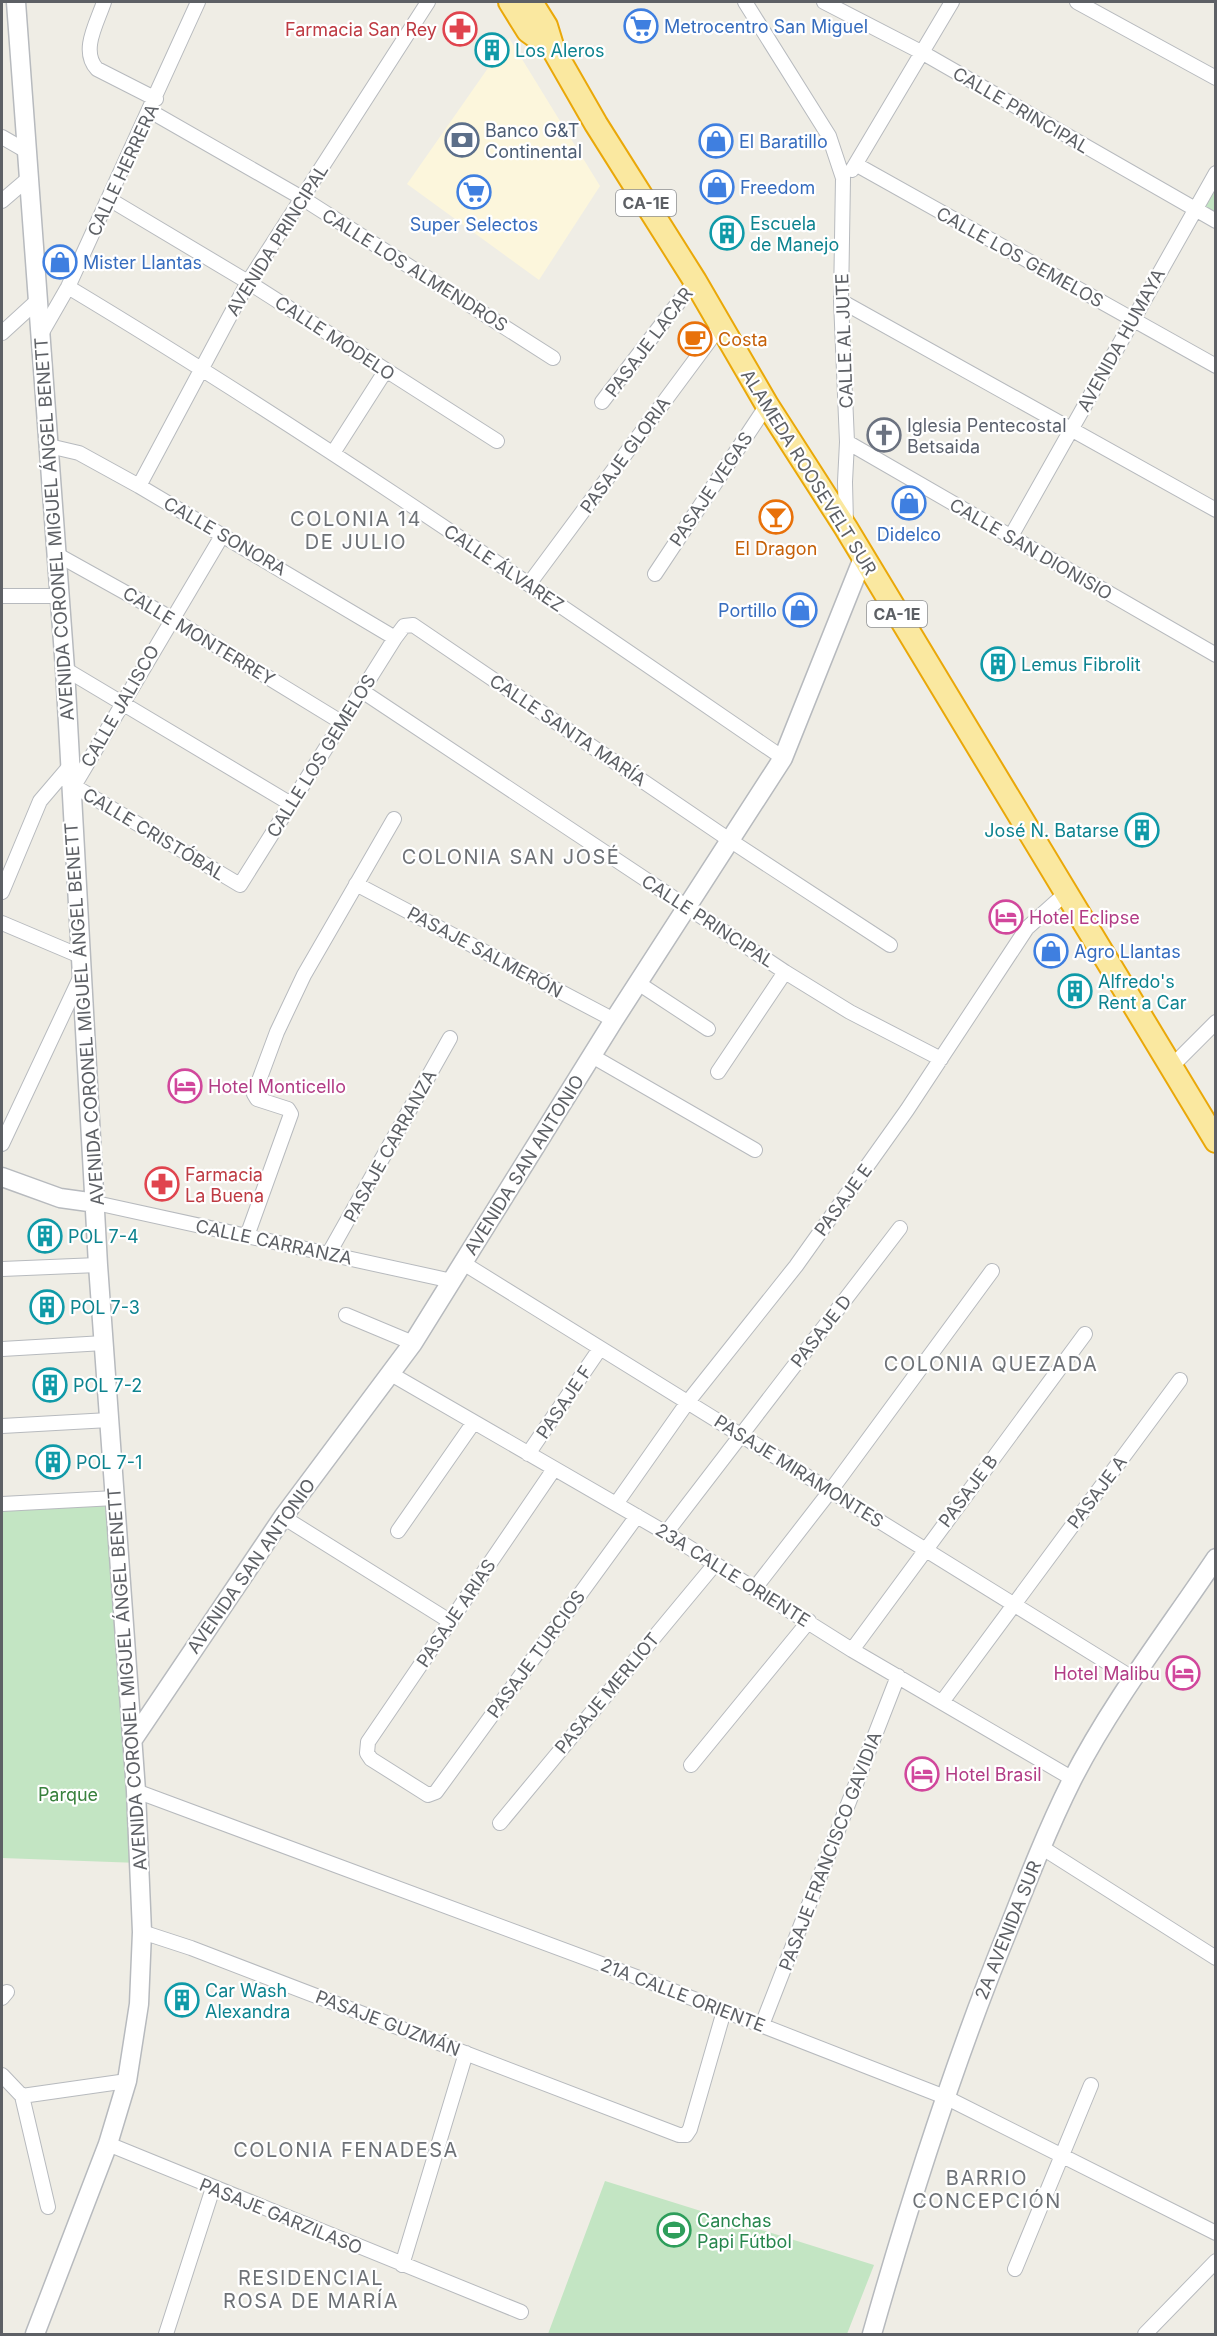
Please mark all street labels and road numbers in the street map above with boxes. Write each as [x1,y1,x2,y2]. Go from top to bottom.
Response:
street label: CALLE PRINCIPAL [949,62,1093,158]
street label: CALLE HERRERA [83,100,163,240]
street label: AVENIDA PRINCIPAL [222,160,332,320]
road number: CA-1E [616,190,676,216]
street label: CALLE LOS GEMELOS [933,202,1107,312]
street label: CALLE LOS ALMENDROS [318,204,512,336]
street label: AVENIDA HUMAYA [1073,265,1169,415]
street label: CALLE AL JUTE [831,273,857,409]
street label: PASAJE LACAR [601,283,697,401]
street label: CALLE MODELO [271,291,399,385]
street label: AVENIDA CORONEL MIGUEL ÁNGEL BENETT [29,337,78,721]
street label: ALAMEDA ROOSEVELT SUR [737,365,881,579]
street label: PASAJE GLORIA [576,393,674,517]
street label: PASAJE VEGAS [665,428,757,550]
street label: CALLE SONORA [160,492,290,580]
street label: CALLE SAN DIONISIO [946,494,1116,604]
street label: CALLE ÁLVAREZ [440,519,569,616]
street label: CALLE MONTERREY [119,582,279,690]
road number: CA-1E [867,601,927,627]
street label: CALLE JALISCO [77,641,163,771]
street label: CALLE SANTA MARÍA [486,669,651,790]
street label: CALLE LOS GEMELOS [262,671,380,841]
street label: CALLE CRISTÓBAL [79,782,229,885]
street label: AVENIDA CORONEL MIGUEL ÁNGEL BENETT [59,822,108,1206]
street label: CALLE PRINCIPAL [638,870,778,972]
street label: PASAJE SALMERÓN [404,901,567,1002]
street label: PASAJE CARRANZA [339,1066,441,1226]
street label: AVENIDA SAN ANTONIO [460,1071,588,1259]
street label: PASAJE E [810,1160,876,1240]
street label: CALLE CARRANZA [194,1215,354,1269]
street label: PASAJE D [786,1291,856,1371]
street label: PASAJE F [532,1362,596,1442]
street label: PASAJE MIRAMONTES [711,1410,887,1532]
street label: PASAJE B [934,1451,1002,1531]
street label: PASAJE A [1063,1452,1131,1532]
street label: AVENIDA SAN ANTONIO [183,1475,319,1657]
street label: AVENIDA CORONEL MIGUEL ÁNGEL BENETT [102,1487,151,1871]
street label: 23A CALLE ORIENTE [652,1519,814,1631]
street label: PASAJE ARIAS [412,1555,500,1671]
street label: PASAJE TURCIOS [483,1586,589,1722]
street label: PASAJE MERLIOT [550,1628,664,1758]
street label: PASAJE FRANCISCO GAVIDIA [775,1729,885,1973]
street label: 2A AVENIDA SUR [971,1857,1046,2002]
street label: 21A CALLE ORIENTE [598,1954,768,2036]
street label: PASAJE GUZMÁN [313,1985,464,2060]
street label: PASAJE GARZILASO [196,2174,366,2258]

